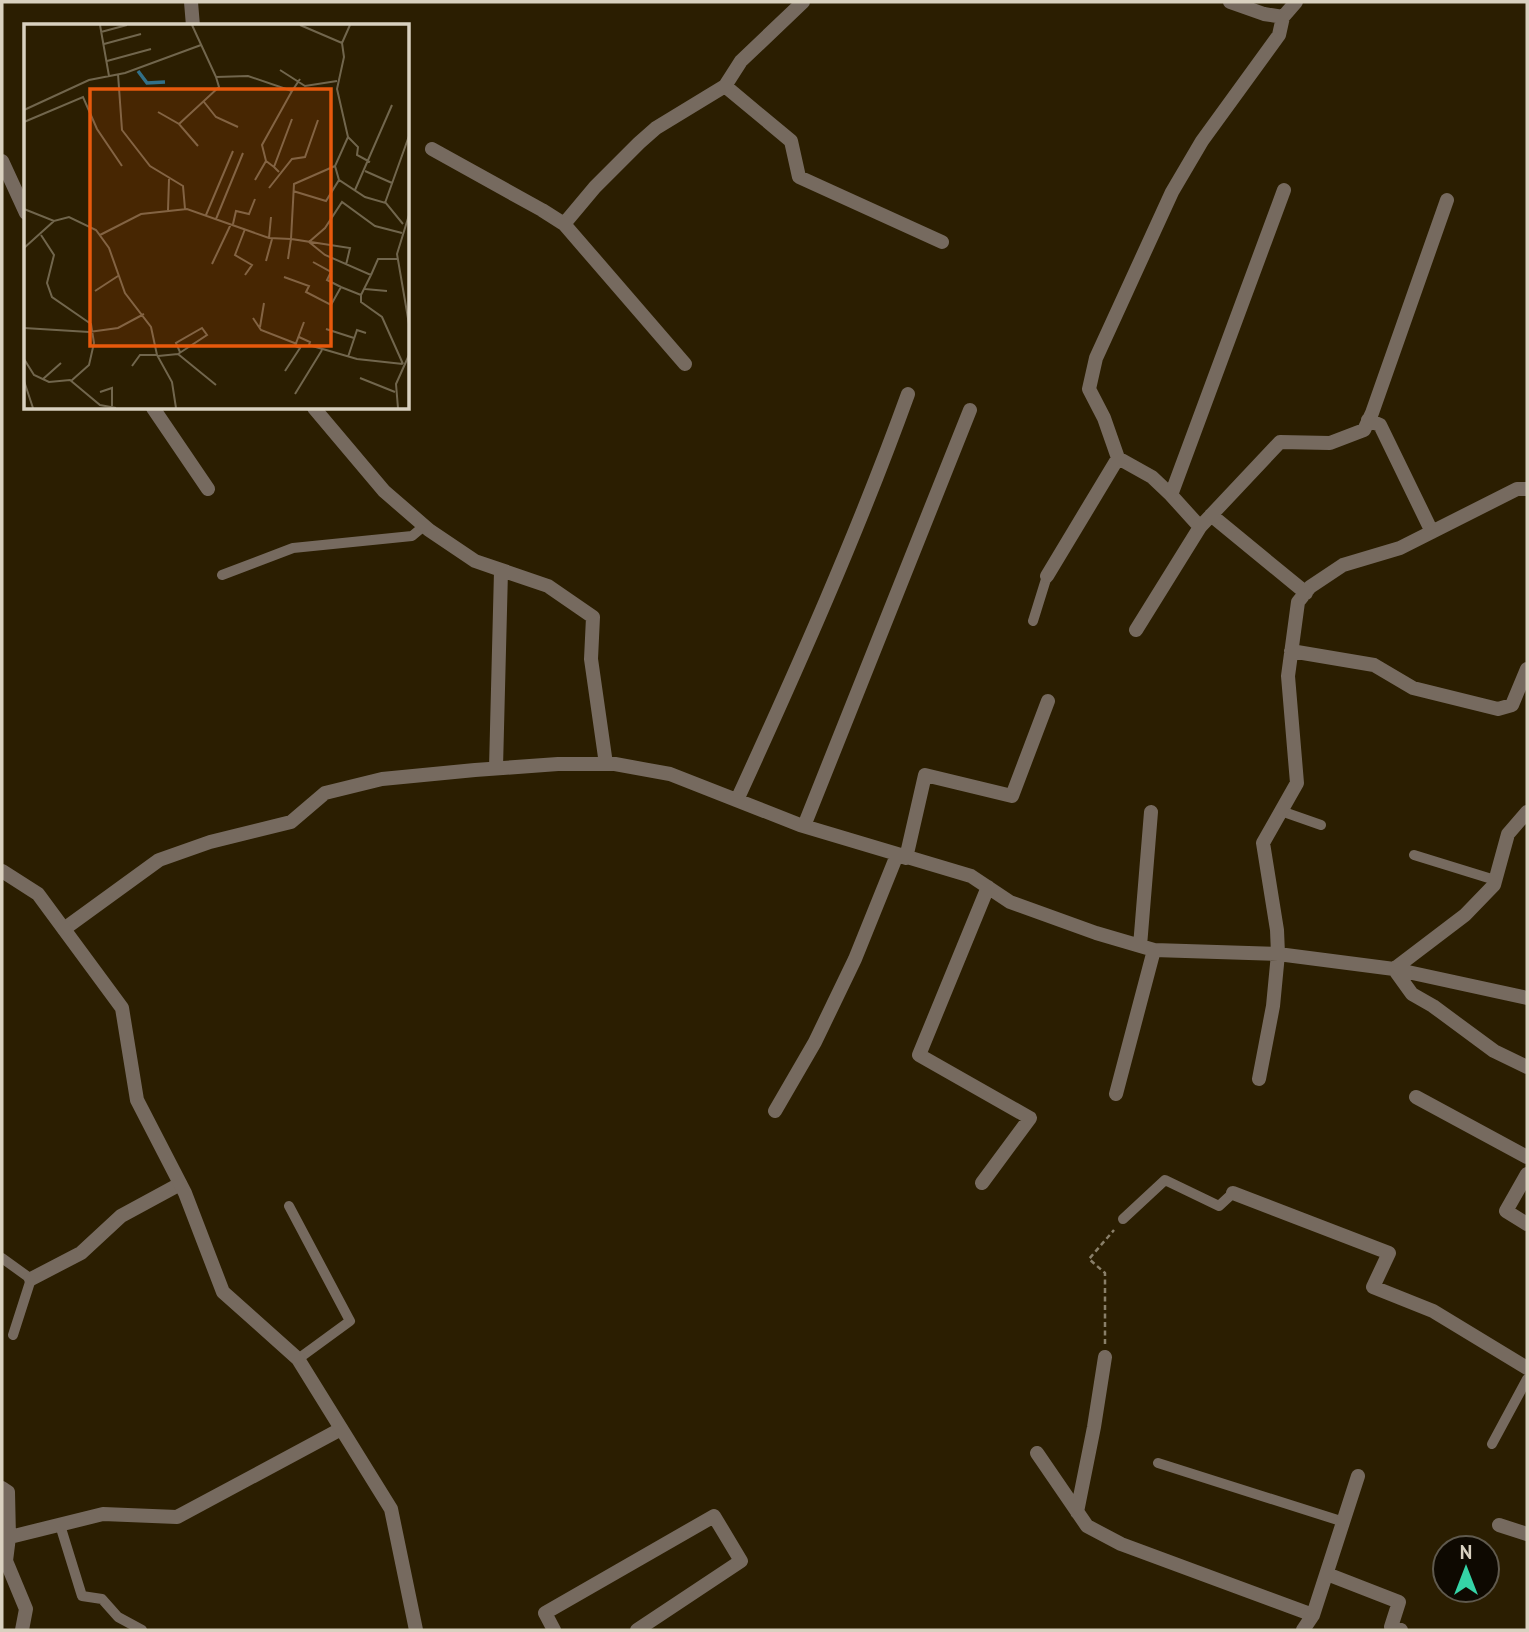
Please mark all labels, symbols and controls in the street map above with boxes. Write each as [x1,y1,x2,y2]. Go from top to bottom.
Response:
inset map [24,24,410,410]
north arrow [1431,1534,1501,1604]
text: N [1460,1540,1472,1564]

